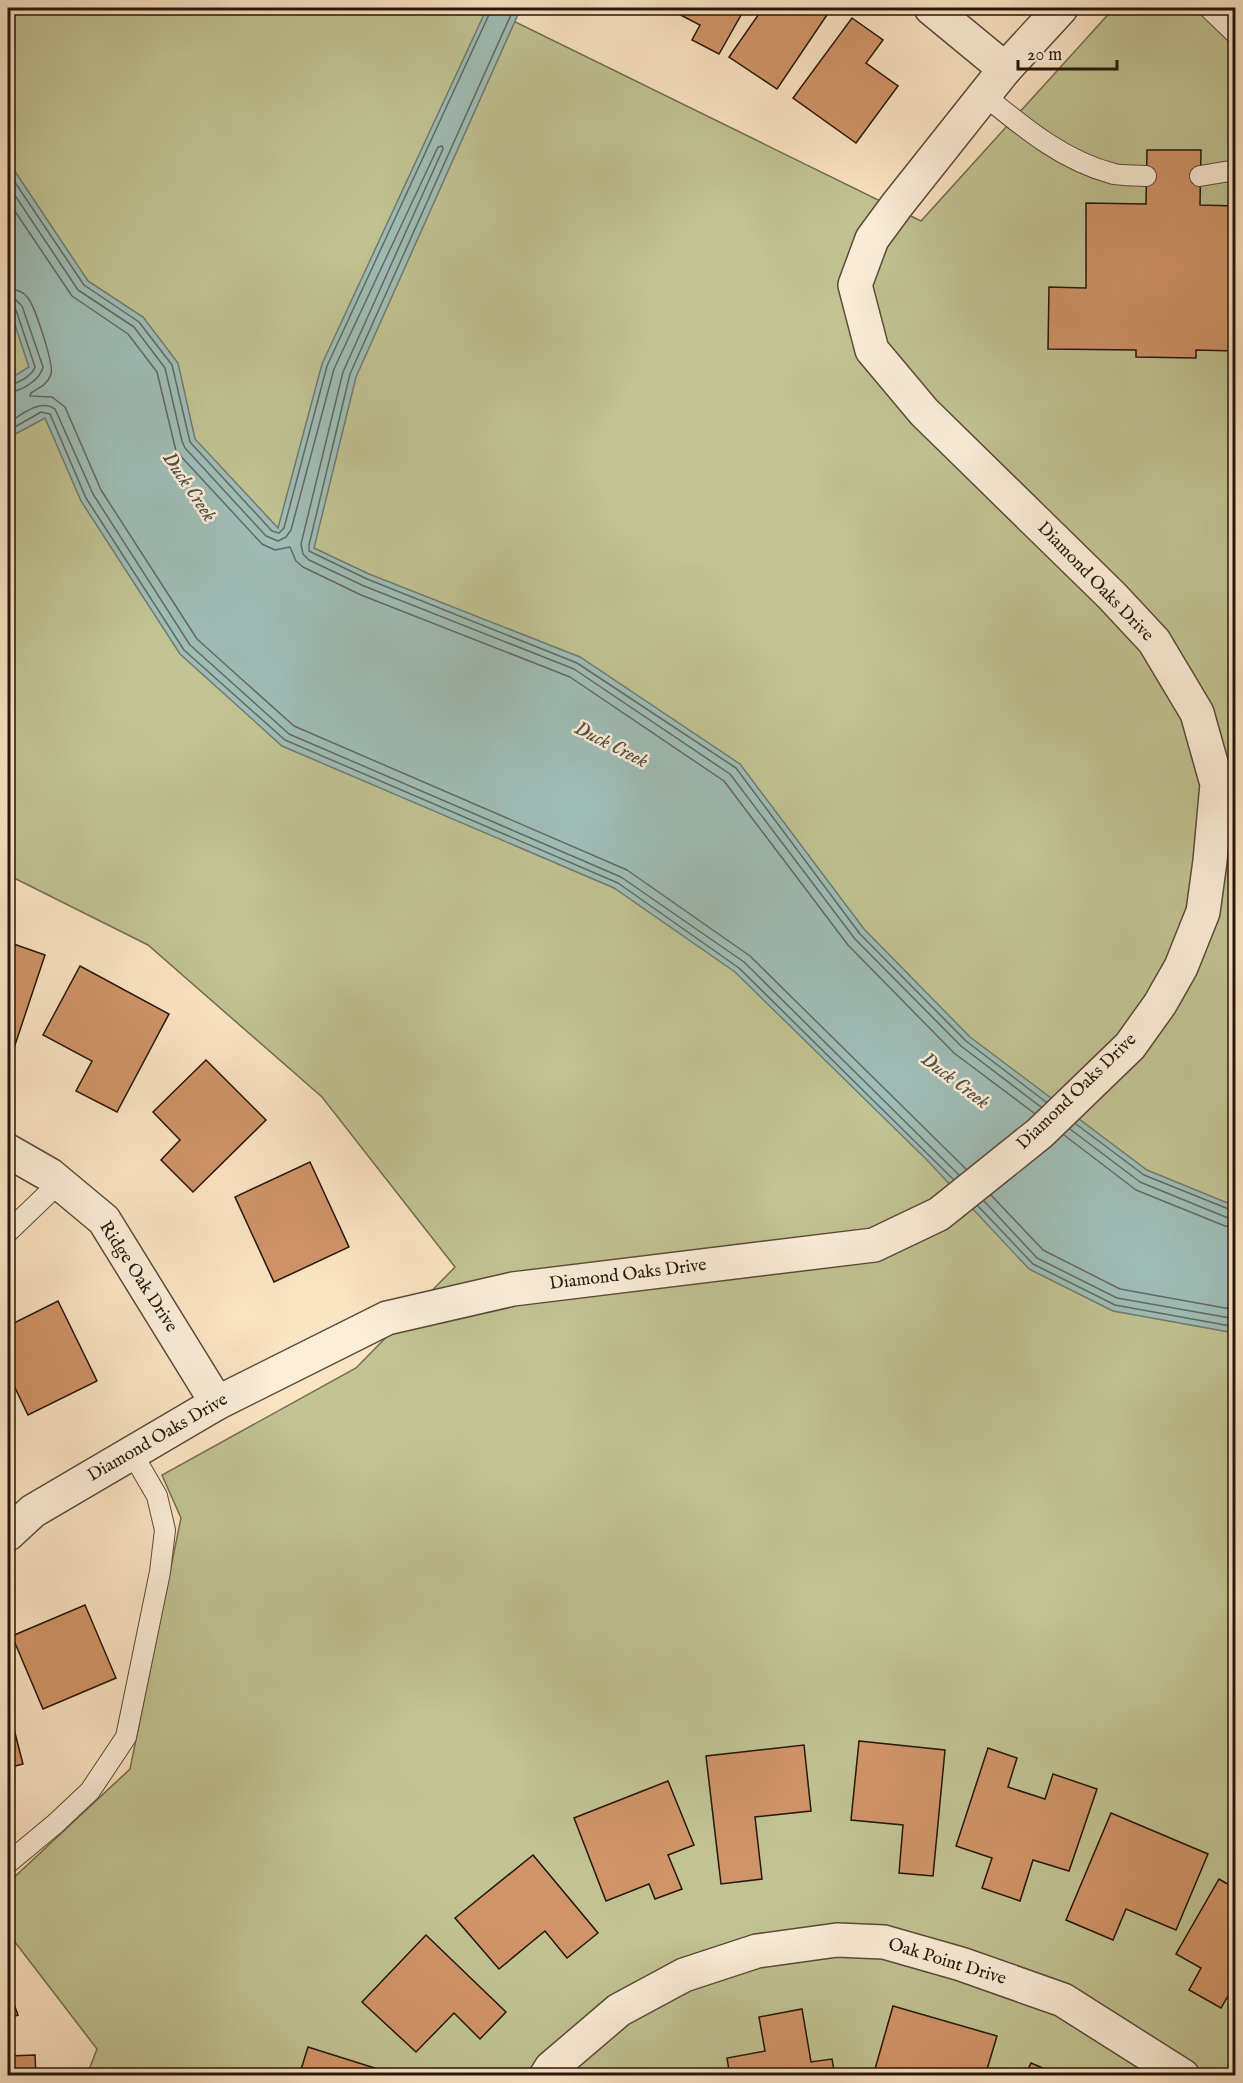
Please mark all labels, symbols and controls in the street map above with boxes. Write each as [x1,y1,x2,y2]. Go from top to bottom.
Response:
scale bar [1018,33,1117,71]
text: 20 m [1027,44,1062,67]
water label: Duck Creek [156,447,222,527]
street label: Diamond Oaks Drive [1032,517,1158,647]
water label: Duck Creek [570,716,652,774]
street label: Diamond Oaks Drive [1012,1029,1142,1155]
water label: Duck Creek [916,1047,994,1115]
street label: Ridge Oak Drive [93,1217,183,1337]
street label: Diamond Oaks Drive [548,1254,708,1296]
street label: Diamond Oaks Drive [84,1389,232,1487]
street label: Oak Point Drive [885,1933,1009,1991]

